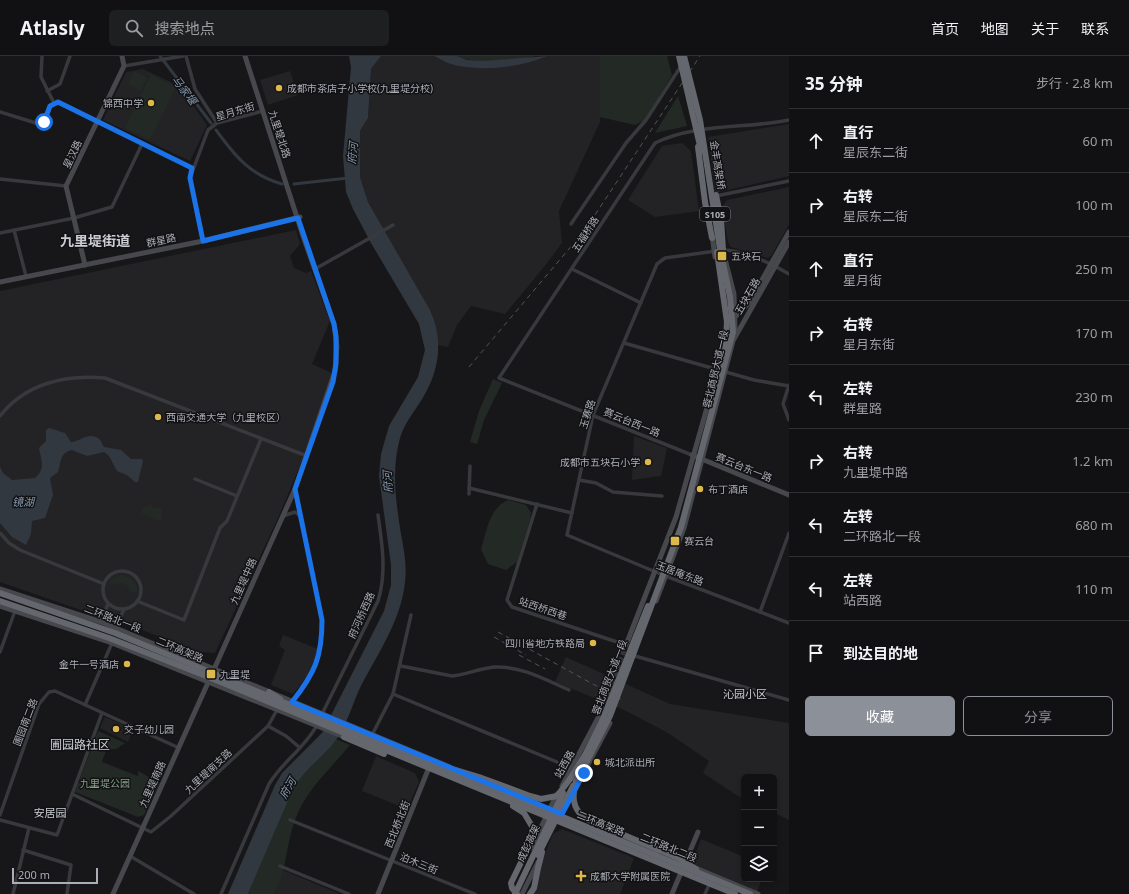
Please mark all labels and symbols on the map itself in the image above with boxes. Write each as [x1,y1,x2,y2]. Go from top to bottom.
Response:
water label: 马家堰 [169,72,202,109]
place label: 成都市茶店子小学校(九里堤分校) [287,81,433,95]
marker: 成都市茶店子小学校(九里堤分校) [274,83,284,93]
place label: 锦西中学 [103,96,143,110]
marker: 锦西中学 [146,98,156,108]
street label: 星月东街 [214,98,256,124]
street label: 九里堤北路 [266,108,294,160]
route start [35,113,53,131]
street label: 星汉路 [59,137,85,171]
water label: 府河 [343,139,361,165]
street label: 金丰高架桥 [707,139,729,191]
road number: S105 [700,207,730,221]
street label: 五福桥路 [568,213,602,255]
street label: 群星路 [145,230,177,250]
district label: 九里堤街道 [60,231,130,250]
place label: 五块石 [731,249,761,263]
marker: 五块石 [716,250,728,262]
street label: 五块石路 [731,275,763,317]
street label: 蓉北商贸大道一段 [699,328,731,410]
street label: 玉赛路 [576,398,598,430]
street label: 赛云台西一路 [602,404,662,440]
place label: 西南交通大学（九里校区） [166,410,286,424]
marker: 西南交通大学（九里校区） [153,412,163,422]
street label: 赛云台东一路 [714,449,774,485]
place label: 成都市五块石小学 [560,455,640,469]
marker: 成都市五块石小学 [643,457,653,467]
water label: 府河 [379,469,395,493]
place label: 布丁酒店 [708,482,748,496]
marker: 布丁酒店 [695,484,705,494]
water label: 镜湖 [12,494,36,509]
place label: 赛云台 [684,534,714,548]
marker: 赛云台 [669,535,681,547]
street label: 九里堤中路 [226,555,260,607]
street label: 玉居庵东路 [654,558,706,588]
street label: 府河桥西路 [344,589,378,641]
street label: 站西桥西巷 [517,593,569,623]
street label: 二环路北一段 [82,601,144,635]
street label: 二环高架路 [154,633,206,665]
place label: 四川省地方铁路局 [505,636,585,650]
street label: 蓉北商贸大道一段 [588,637,630,717]
marker: 四川省地方铁路局 [588,638,598,648]
place label: 金牛一号酒店 [59,657,119,671]
marker: 金牛一号酒店 [122,659,132,669]
place label: 九里堤 [220,667,250,681]
marker: 九里堤 [205,668,217,680]
district label: 沁园小区 [723,686,767,701]
street label: 圃园南二路 [10,696,40,748]
place label: 交子幼儿园 [124,722,174,736]
marker: 交子幼儿园 [111,724,121,734]
district label: 圃园路社区 [50,736,110,753]
street label: 九里堤南支路 [181,745,235,797]
street label: 站西路 [551,747,577,781]
place label: 城北派出所 [605,755,655,769]
marker: 城北派出所 [592,757,602,767]
street label: 九里堤南路 [135,758,169,810]
route end [575,764,593,782]
water label: 府河 [275,773,300,801]
park label: 九里堤公园 [80,776,130,790]
street label: 西北桥北街 [381,798,413,850]
district label: 安居园 [34,805,67,820]
street label: 二环高架路 [575,807,627,839]
street label: 成彭高架 [513,822,543,864]
street label: 二环路北二段 [639,829,699,865]
street label: 泊木三街 [398,849,440,877]
scale bar [12,866,98,885]
place label: 成都大学附属医院 [590,869,670,883]
marker: 成都大学附属医院 [575,870,587,882]

